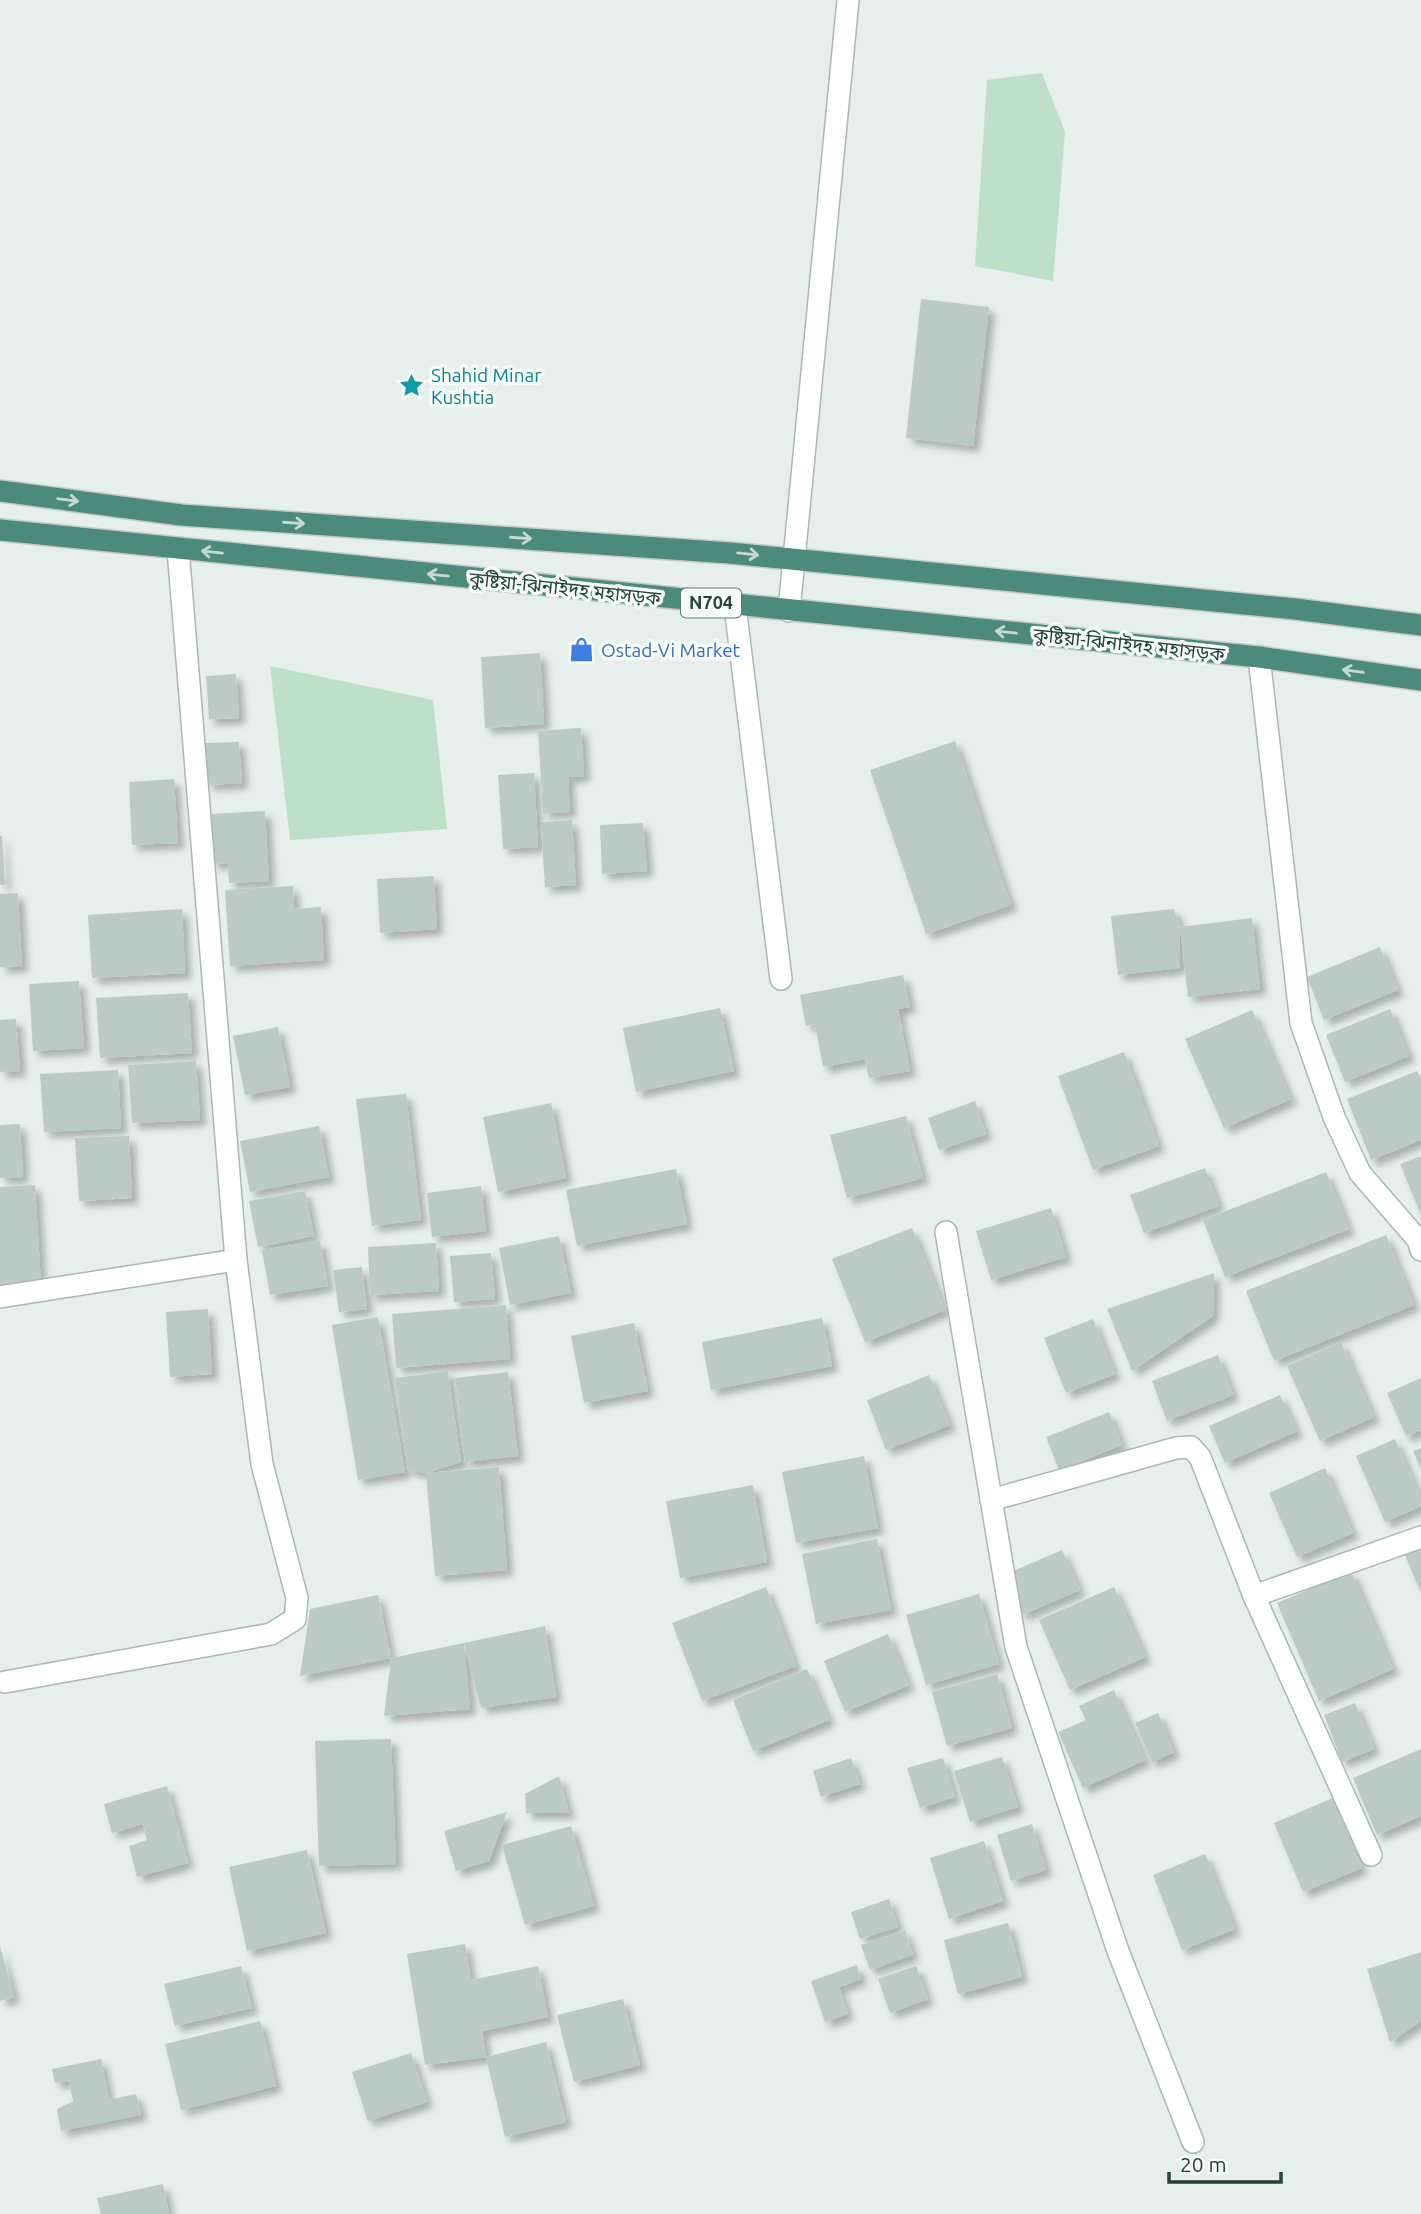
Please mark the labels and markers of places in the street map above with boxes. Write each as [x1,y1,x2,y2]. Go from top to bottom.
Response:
place label: Shahid Minar Kushtia [431,364,541,408]
place icon: Shahid Minar Kushtia [397,372,425,400]
shop icon: Ostad-Vi Market [567,636,595,664]
place label: Ostad-Vi Market [601,639,741,661]

